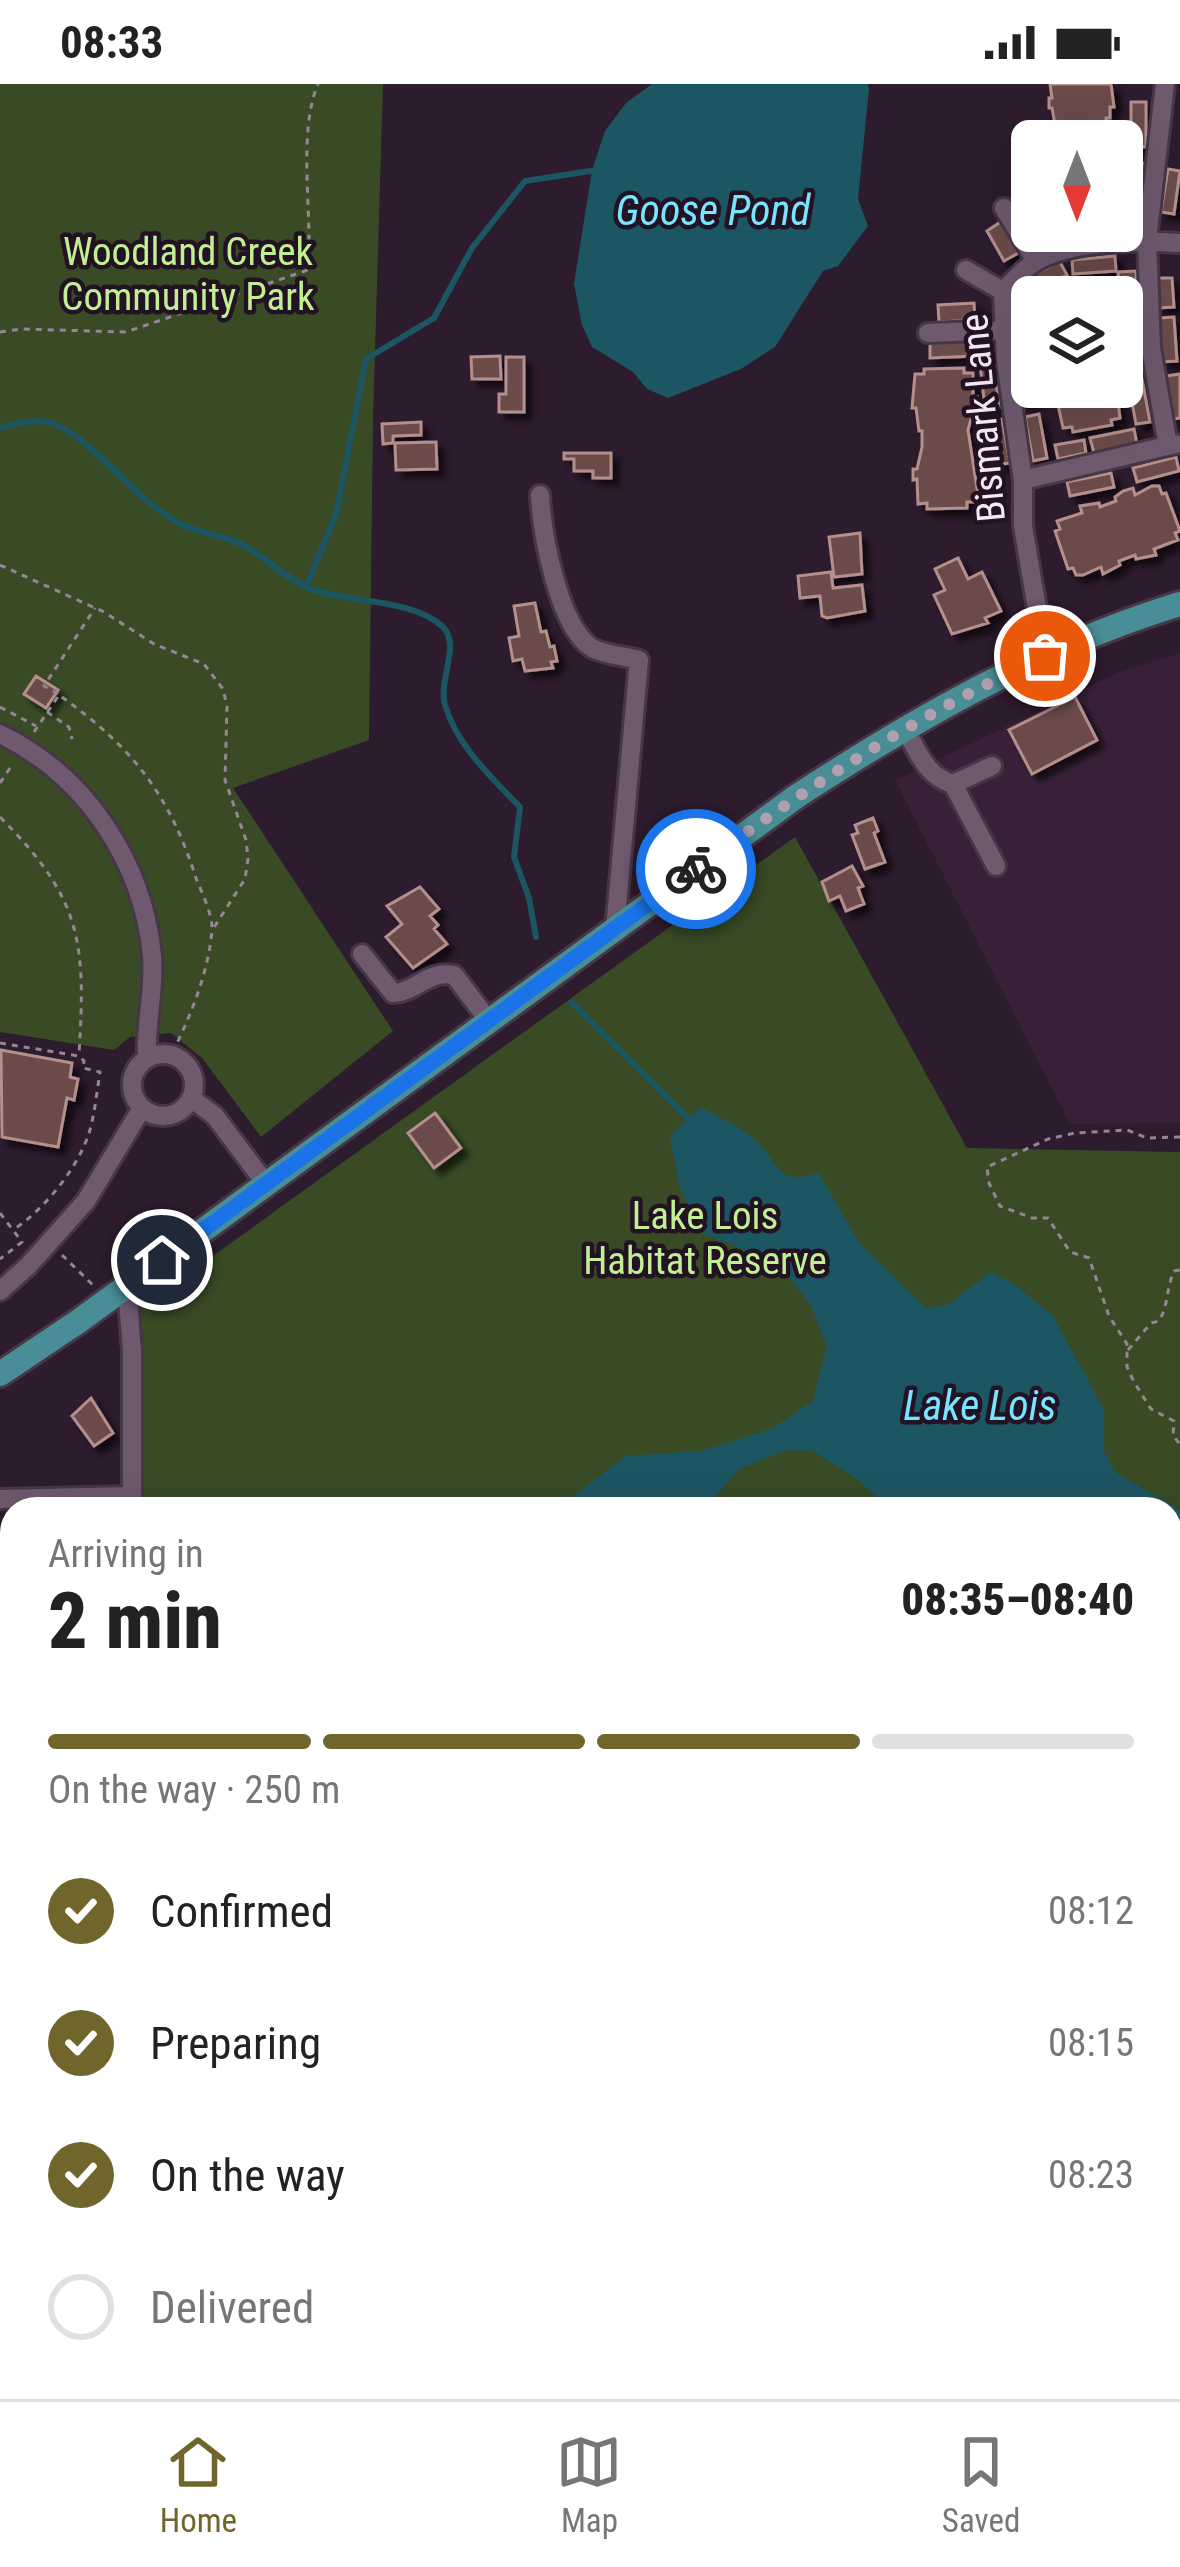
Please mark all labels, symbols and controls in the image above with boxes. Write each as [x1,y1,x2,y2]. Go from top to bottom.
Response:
text: 08:33 [60,16,163,69]
north arrow [1011,120,1143,252]
map controls [1011,120,1143,408]
water label: Goose Pond [616,186,811,235]
park label: Woodland Creek Community Park [61,229,315,320]
button: layers [1011,276,1143,408]
street label: Bismark Lane [951,312,1015,524]
pin [994,605,1096,707]
icon: bag [1012,623,1078,689]
courier [636,809,756,929]
icon: bike [663,836,729,902]
park label: Lake Lois Habitat Reserve [583,1193,827,1284]
pin [111,1209,213,1311]
icon: home [129,1227,195,1293]
water label: Lake Lois [903,1381,1057,1430]
text: Arriving in [48,1531,204,1577]
text: 08:35–08:40 [901,1573,1134,1626]
text: 2 min [48,1576,222,1667]
text: On the way · 250 m [48,1767,340,1813]
icon: check [48,1878,114,1944]
text: Confirmed [150,1885,333,1938]
text: 08:12 [1048,1888,1134,1934]
icon: check [48,2010,114,2076]
text: Preparing [150,2017,321,2070]
text: 08:15 [1048,2020,1134,2066]
icon: check [48,2142,114,2208]
text: On the way [150,2149,345,2202]
text: 08:23 [1048,2152,1134,2198]
text: Delivered [150,2281,314,2334]
tab: Home [160,2429,237,2540]
tab: Map [556,2429,622,2540]
tab: Saved [942,2429,1020,2540]

